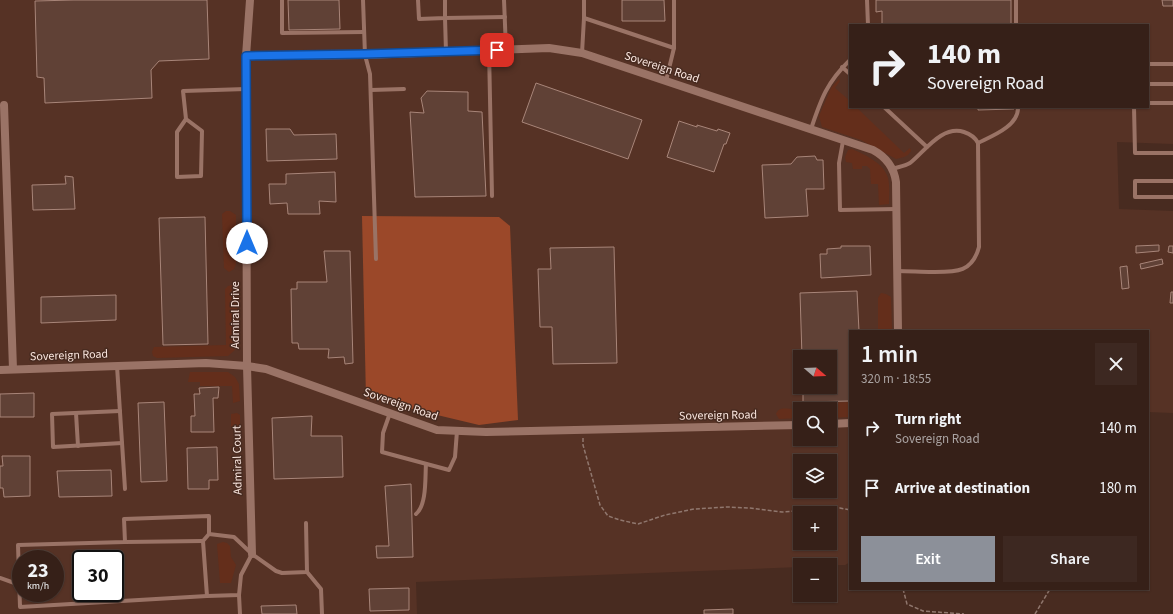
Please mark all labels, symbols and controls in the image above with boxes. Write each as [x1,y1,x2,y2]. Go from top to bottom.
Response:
pin [480,33,514,67]
text: 140 m [927,34,1001,74]
icon: arrive [486,39,508,61]
icon: right [861,40,913,92]
street label: Sovereign Road [622,47,702,88]
text: Sovereign Road [927,71,1044,96]
position arrow [226,222,268,264]
street label: Admiral Drive [227,281,244,349]
text: 1 min [861,337,918,372]
button: close [1095,343,1137,385]
street label: Sovereign Road [30,346,108,365]
north arrow [793,350,837,394]
map controls [793,350,837,602]
text: 320 m · 18:55 [861,370,931,388]
street label: Sovereign Road [361,384,441,425]
button: search [793,402,837,446]
street label: Sovereign Road [679,406,757,425]
text: Turn right [895,409,961,430]
icon: right [861,417,883,439]
text: 140 m [1099,418,1137,439]
street label: Admiral Court [228,425,247,495]
text: Sovereign Road [895,430,980,448]
button: layers [793,454,837,498]
icon: arrive [861,477,883,499]
text: Arrive at destination [895,478,1030,499]
text: 180 m [1099,478,1137,499]
button: + [793,506,837,550]
button: Exit [861,536,995,582]
button: Share [1003,536,1137,582]
speed limit sign: 30 [72,550,124,602]
text: 23 [27,557,49,585]
button: − [793,558,837,602]
text: km/h [27,579,49,593]

